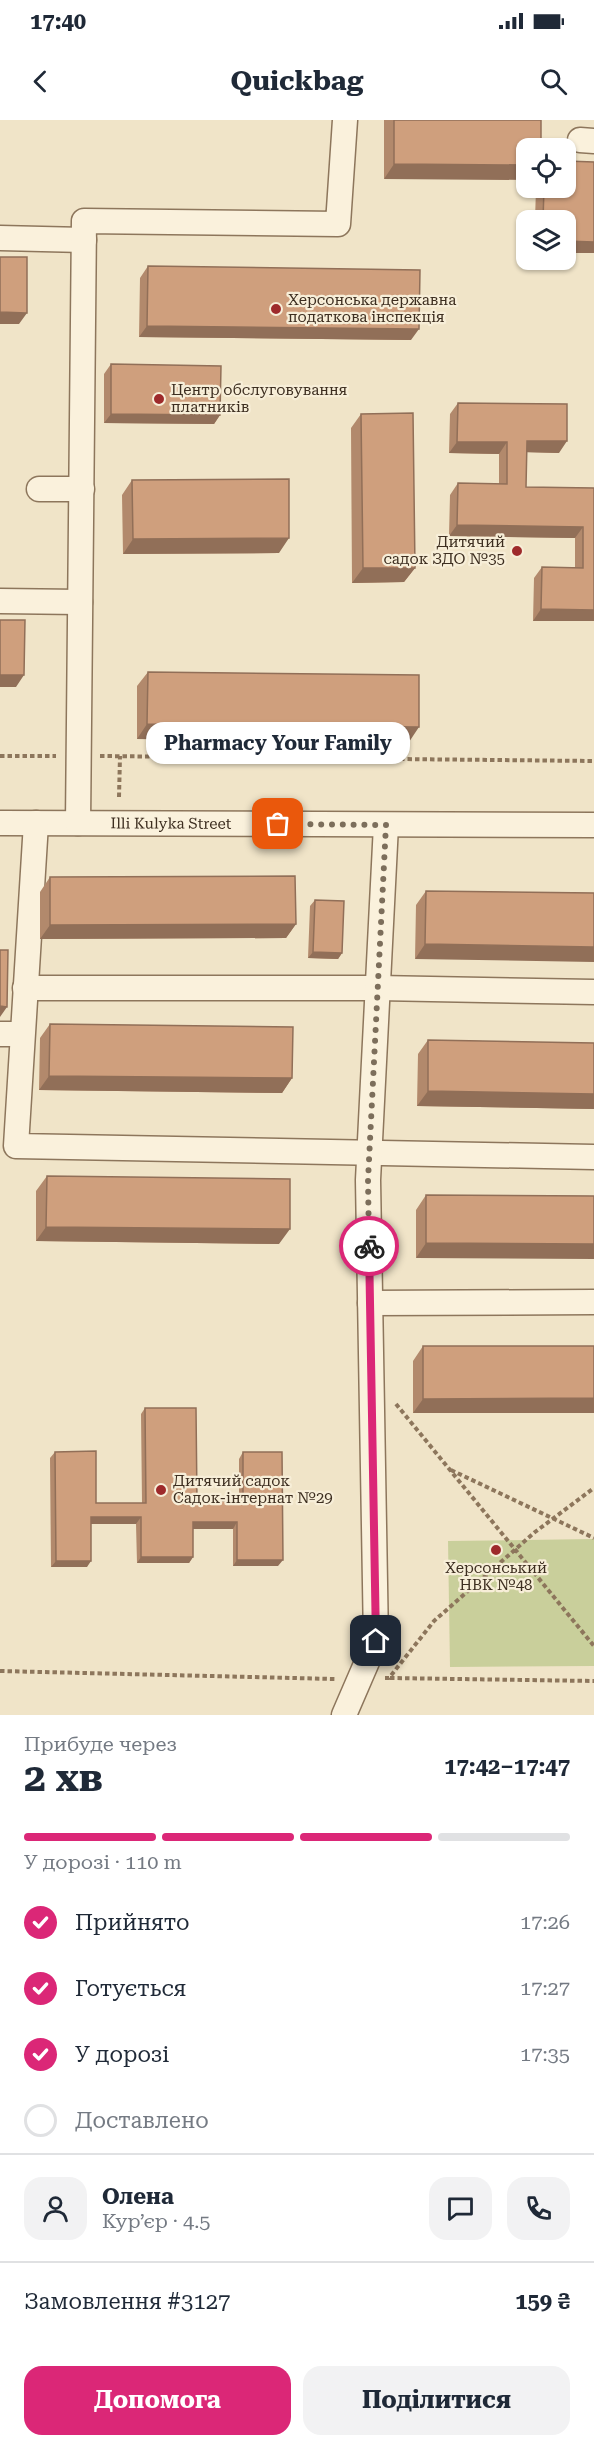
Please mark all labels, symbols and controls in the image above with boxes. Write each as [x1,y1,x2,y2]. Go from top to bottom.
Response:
text: 17:40 [30,9,86,34]
icon: back [24,65,57,98]
text: Quickbag [230,65,364,97]
icon: search [537,65,570,98]
map controls [516,138,576,270]
button: locate [516,138,576,198]
button: layers [516,210,576,270]
place label: Херсонська державна податкова інспекція [288,291,456,326]
marker: Херсонська державна податкова інспекція [269,302,283,316]
place label: Центр обслуговування платників [171,381,347,416]
marker: Центр обслуговування платників [152,392,166,406]
place label: Дитячий садок ЗДО №35 [383,533,505,568]
marker: Дитячий садок ЗДО №35 [510,544,524,558]
callout: Pharmacy Your Family [146,722,410,764]
text: Pharmacy Your Family [164,731,392,755]
pin [252,798,303,849]
icon: bag [261,807,294,840]
street label: Illi Kulyka Street [111,814,232,833]
courier [339,1216,399,1276]
icon: bike [353,1230,386,1263]
place label: Дитячий садок Садок-інтернат №29 [173,1472,333,1507]
marker: Дитячий садок Садок-інтернат №29 [154,1483,168,1497]
marker: Херсонський НВК №48 [489,1543,503,1557]
place label: Херсонський НВК №48 [445,1559,547,1594]
pin [350,1615,401,1666]
icon: home [359,1624,392,1657]
text: Прибуде через [24,1732,177,1756]
text: 17:42–17:47 [444,1754,570,1779]
text: 2 хв [24,1755,103,1801]
text: У дорозі · 110 m [24,1850,182,1874]
icon: check [24,1906,57,1939]
text: Прийнято [75,1910,190,1935]
text: 17:26 [520,1910,570,1934]
icon: check [24,1972,57,2005]
text: Готується [75,1976,186,2001]
text: 17:27 [520,1976,570,2000]
icon: check [24,2038,57,2071]
text: У дорозі [75,2042,169,2067]
text: 17:35 [520,2042,570,2066]
text: Доставлено [75,2108,209,2133]
button: person [24,2177,87,2240]
button: chat [429,2177,492,2240]
button: phone [507,2177,570,2240]
text: Олена [102,2184,174,2209]
text: Кур’єр · 4.5 [102,2209,211,2233]
text: Замовлення #3127 [24,2289,230,2314]
text: 159 ₴ [515,2289,570,2314]
button: Допомога [24,2366,291,2435]
button: Поділитися [303,2366,570,2435]

